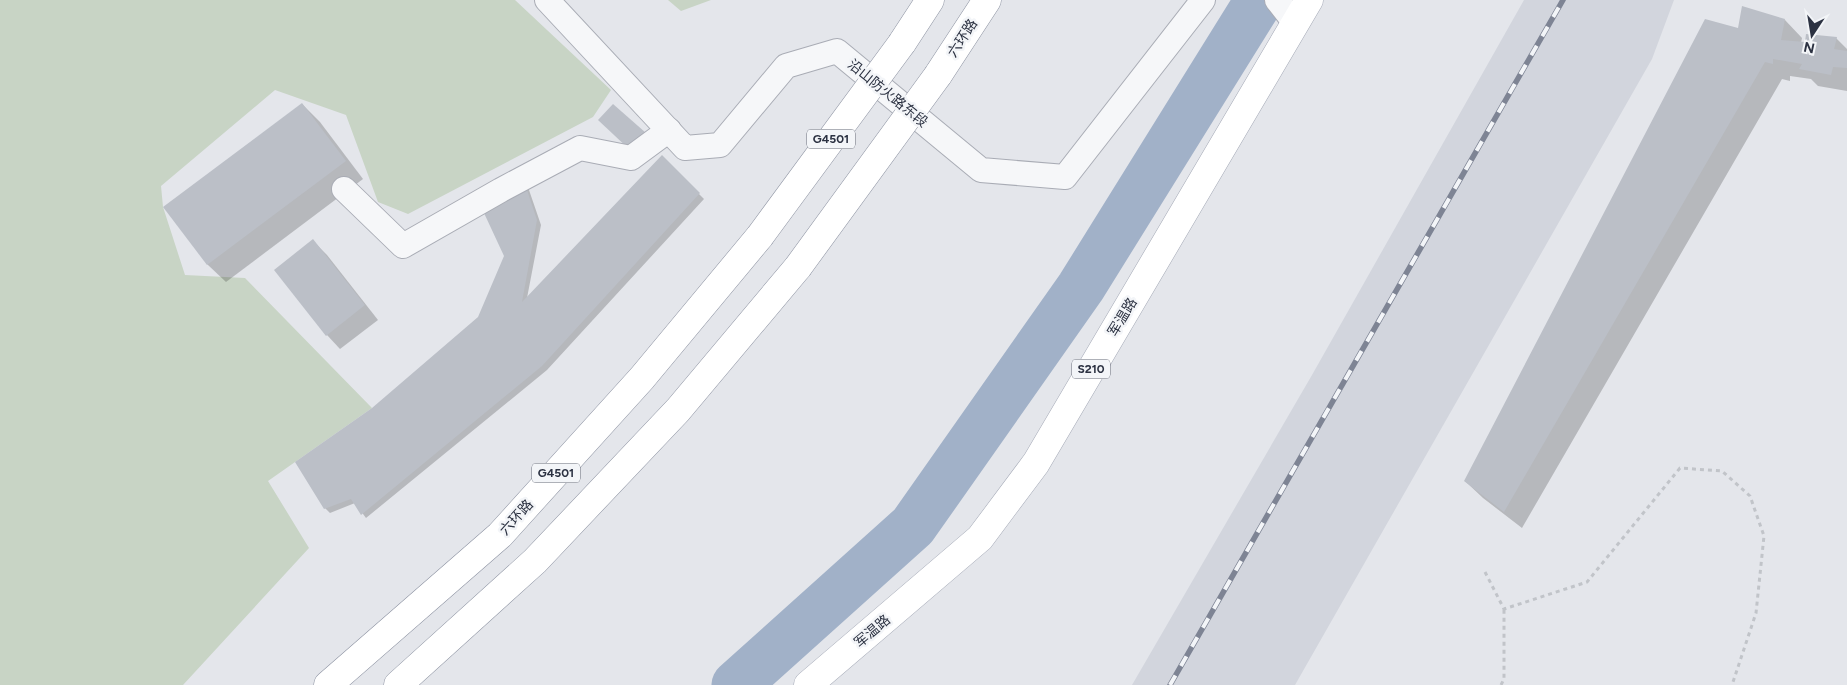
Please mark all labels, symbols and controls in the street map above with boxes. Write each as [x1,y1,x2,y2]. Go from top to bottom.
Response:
north arrow [1787,10,1837,60]
street label: 六环路 [944,16,981,61]
text: N [1802,38,1816,57]
street label: 沿山防火路东段 [844,56,931,131]
road number: G4501 [807,130,855,148]
street label: 军温路 [1104,295,1141,340]
road number: S210 [1072,359,1110,378]
road number: G4501 [532,463,580,482]
street label: 六环路 [496,496,537,539]
street label: 军温路 [851,611,894,651]

